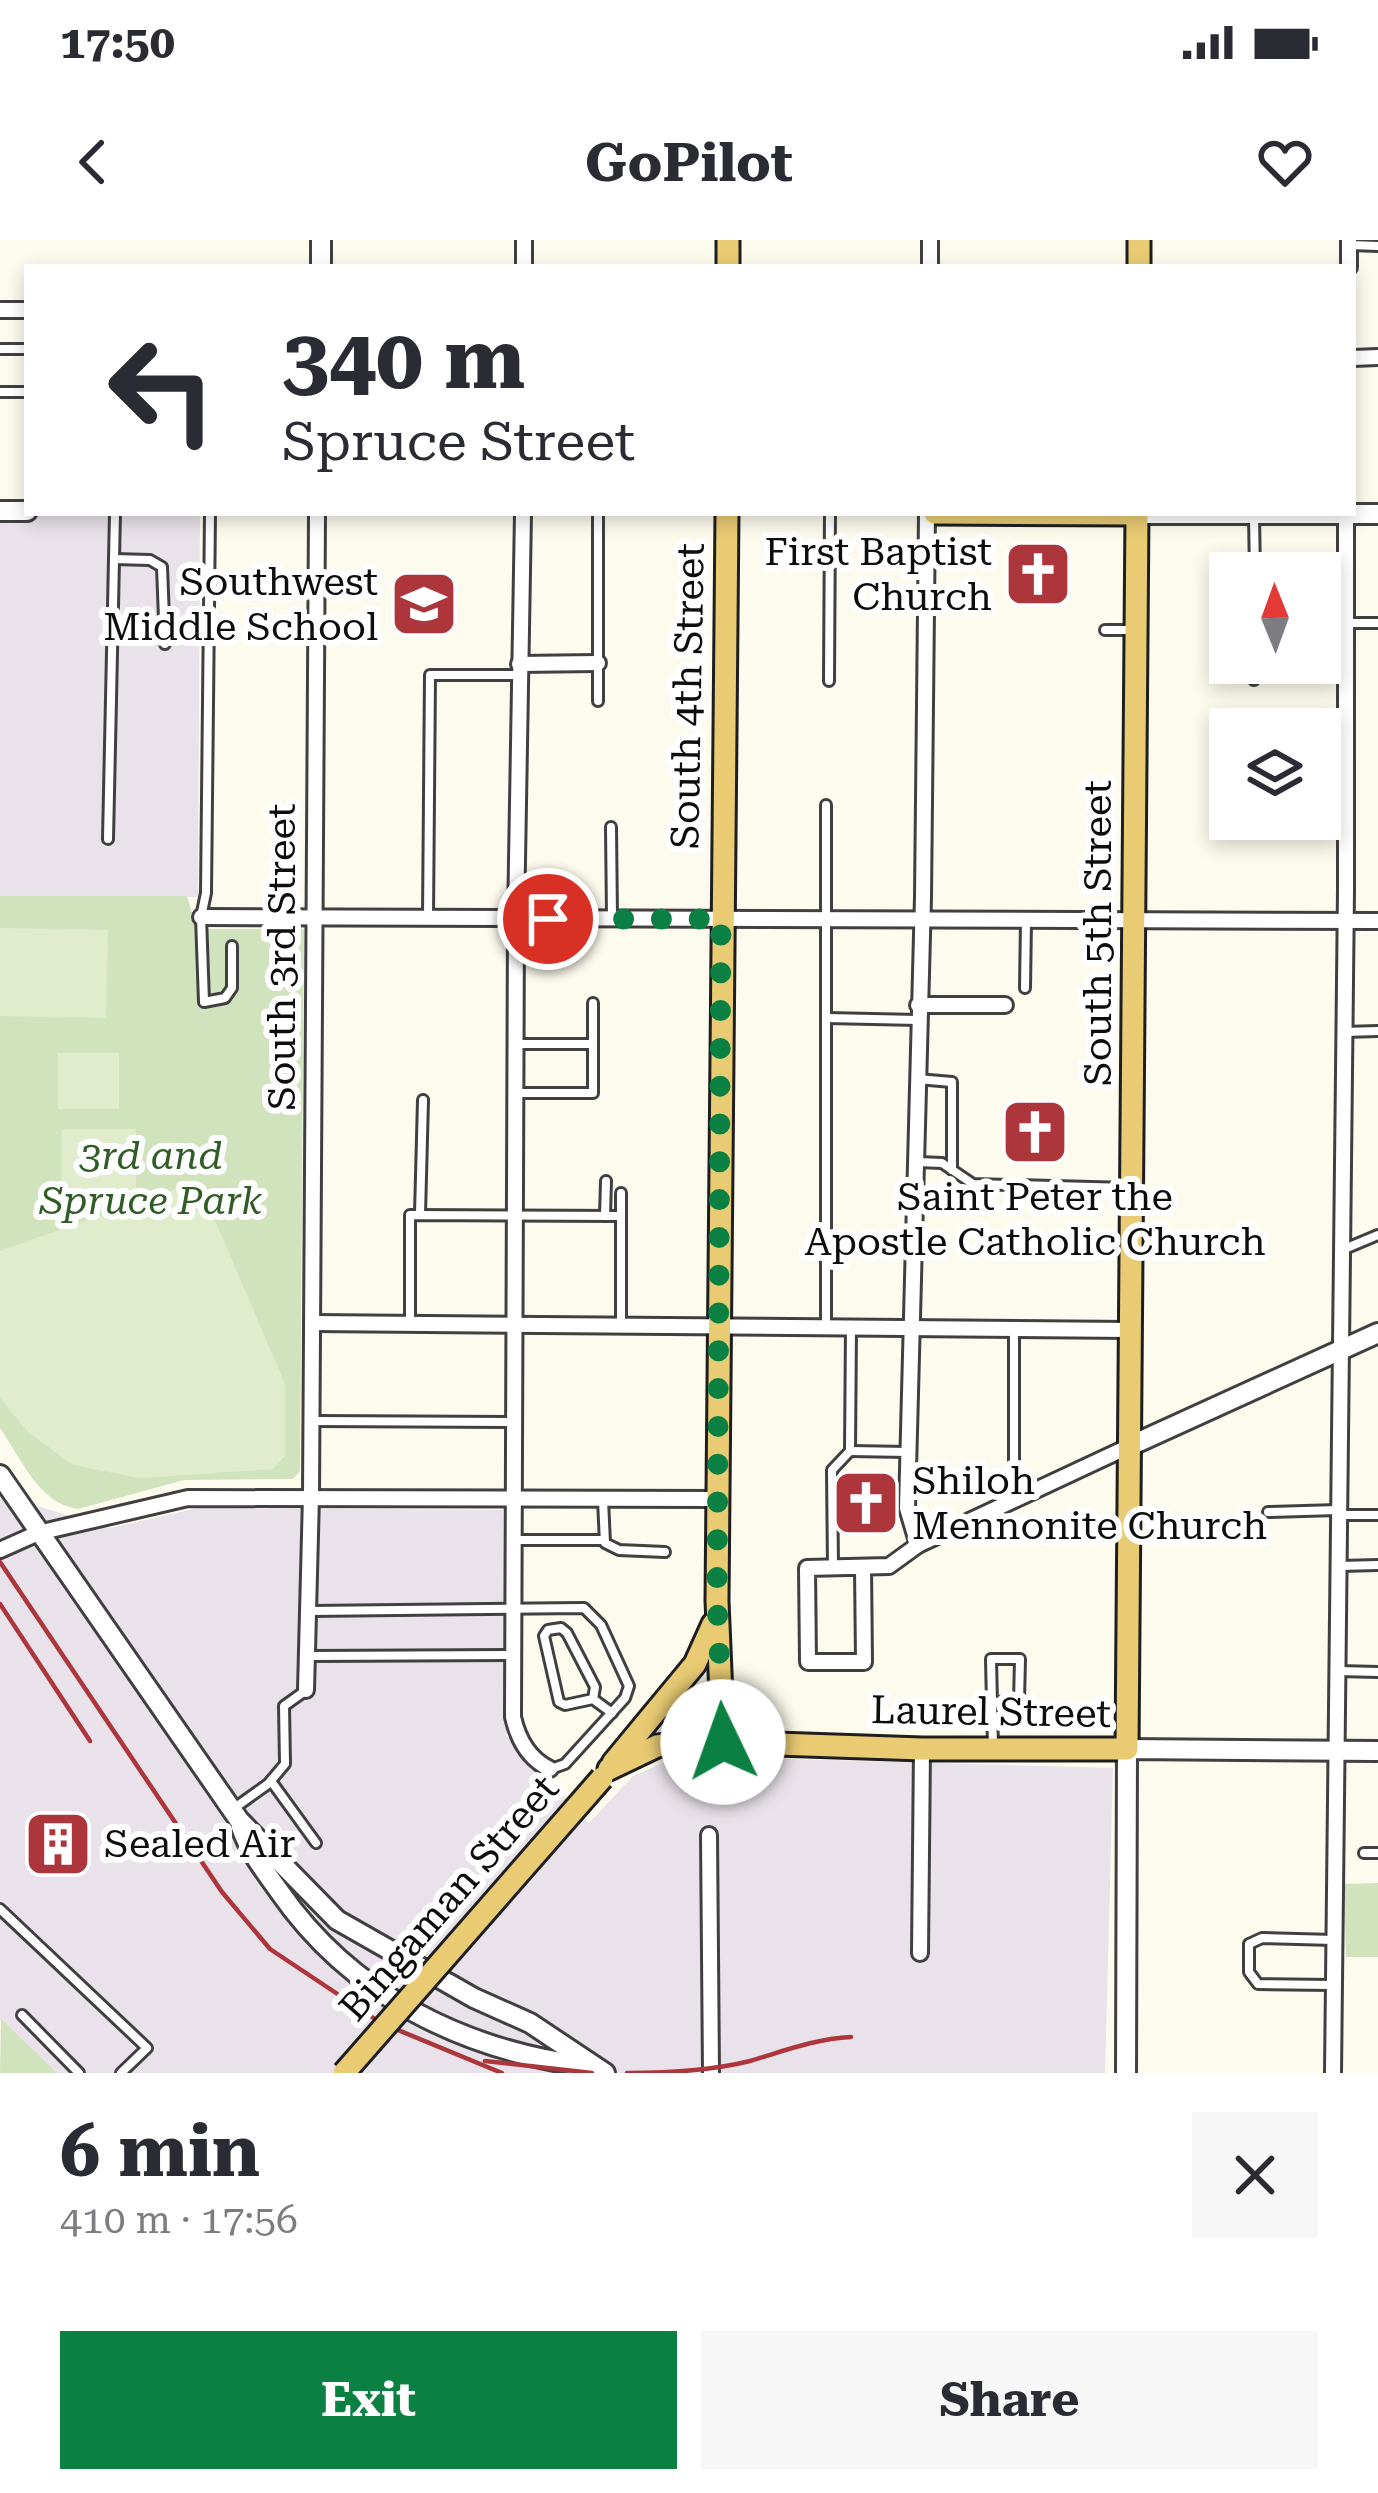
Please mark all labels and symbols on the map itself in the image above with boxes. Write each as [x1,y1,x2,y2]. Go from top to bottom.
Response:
place label: First Baptist Church [764,529,992,620]
church icon: First Baptist Church [1003,539,1073,609]
street label: South 4th Street [662,543,714,849]
north arrow [1209,552,1341,684]
place label: Southwest Middle School [103,559,378,650]
school or university icon: Southwest Middle School [389,569,459,639]
street label: South 5th Street [1075,780,1121,1086]
street label: South 3rd Street [259,804,305,1110]
pin [497,868,599,970]
church icon: Saint Peter the Apostle Catholic Church [1000,1097,1070,1167]
park label: 3rd and Spruce Park [39,1133,263,1224]
place label: Saint Peter the Apostle Catholic Church [804,1174,1266,1265]
place label: Shiloh Mennonite Church [912,1458,1267,1549]
church icon: Shiloh Mennonite Church [831,1468,901,1538]
position arrow [660,1679,786,1805]
street label: Laurel Street [870,1687,1112,1737]
street label: Bingaman Street [330,1766,568,2030]
building icon: Sealed Air [23,1809,93,1879]
place label: Sealed Air [104,1821,296,1867]

